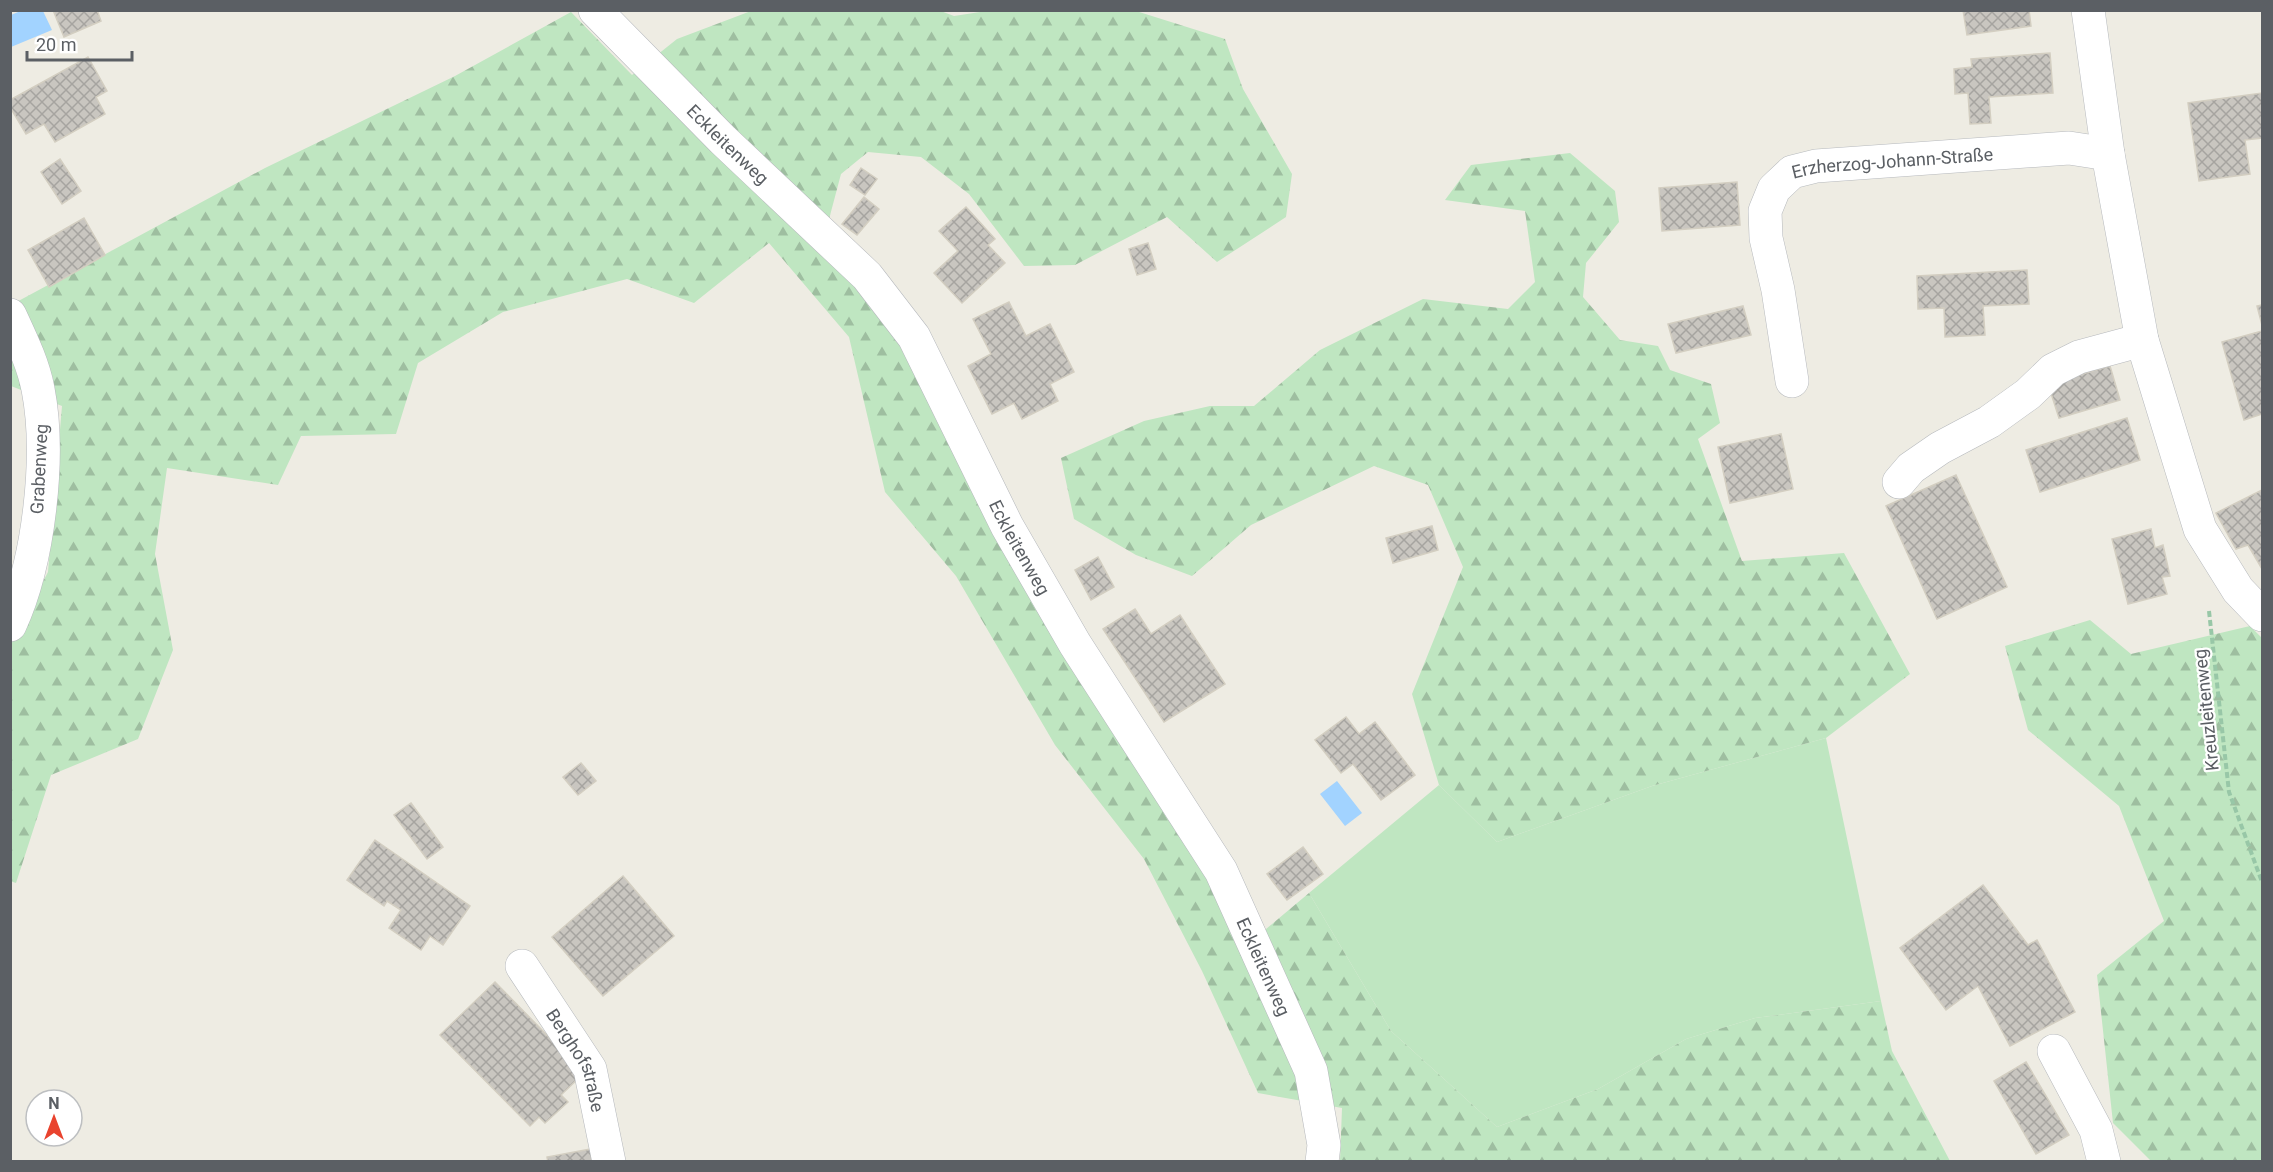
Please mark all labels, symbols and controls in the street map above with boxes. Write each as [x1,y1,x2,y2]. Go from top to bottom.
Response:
scale bar [27,24,132,62]
text: 20 m [36,34,76,55]
street label: Eckleitenweg [683,100,773,188]
street label: Erzherzog-Johann-Straße [1789,143,1994,182]
street label: Grabenweg [26,423,52,515]
street label: Eckleitenweg [985,496,1055,598]
street label: Kreuzleitenweg [2189,648,2223,772]
street label: Eckleitenweg [1233,914,1295,1019]
street label: Berghofstraße [542,1004,609,1114]
north arrow [24,1088,84,1148]
text: N [48,1094,60,1113]

